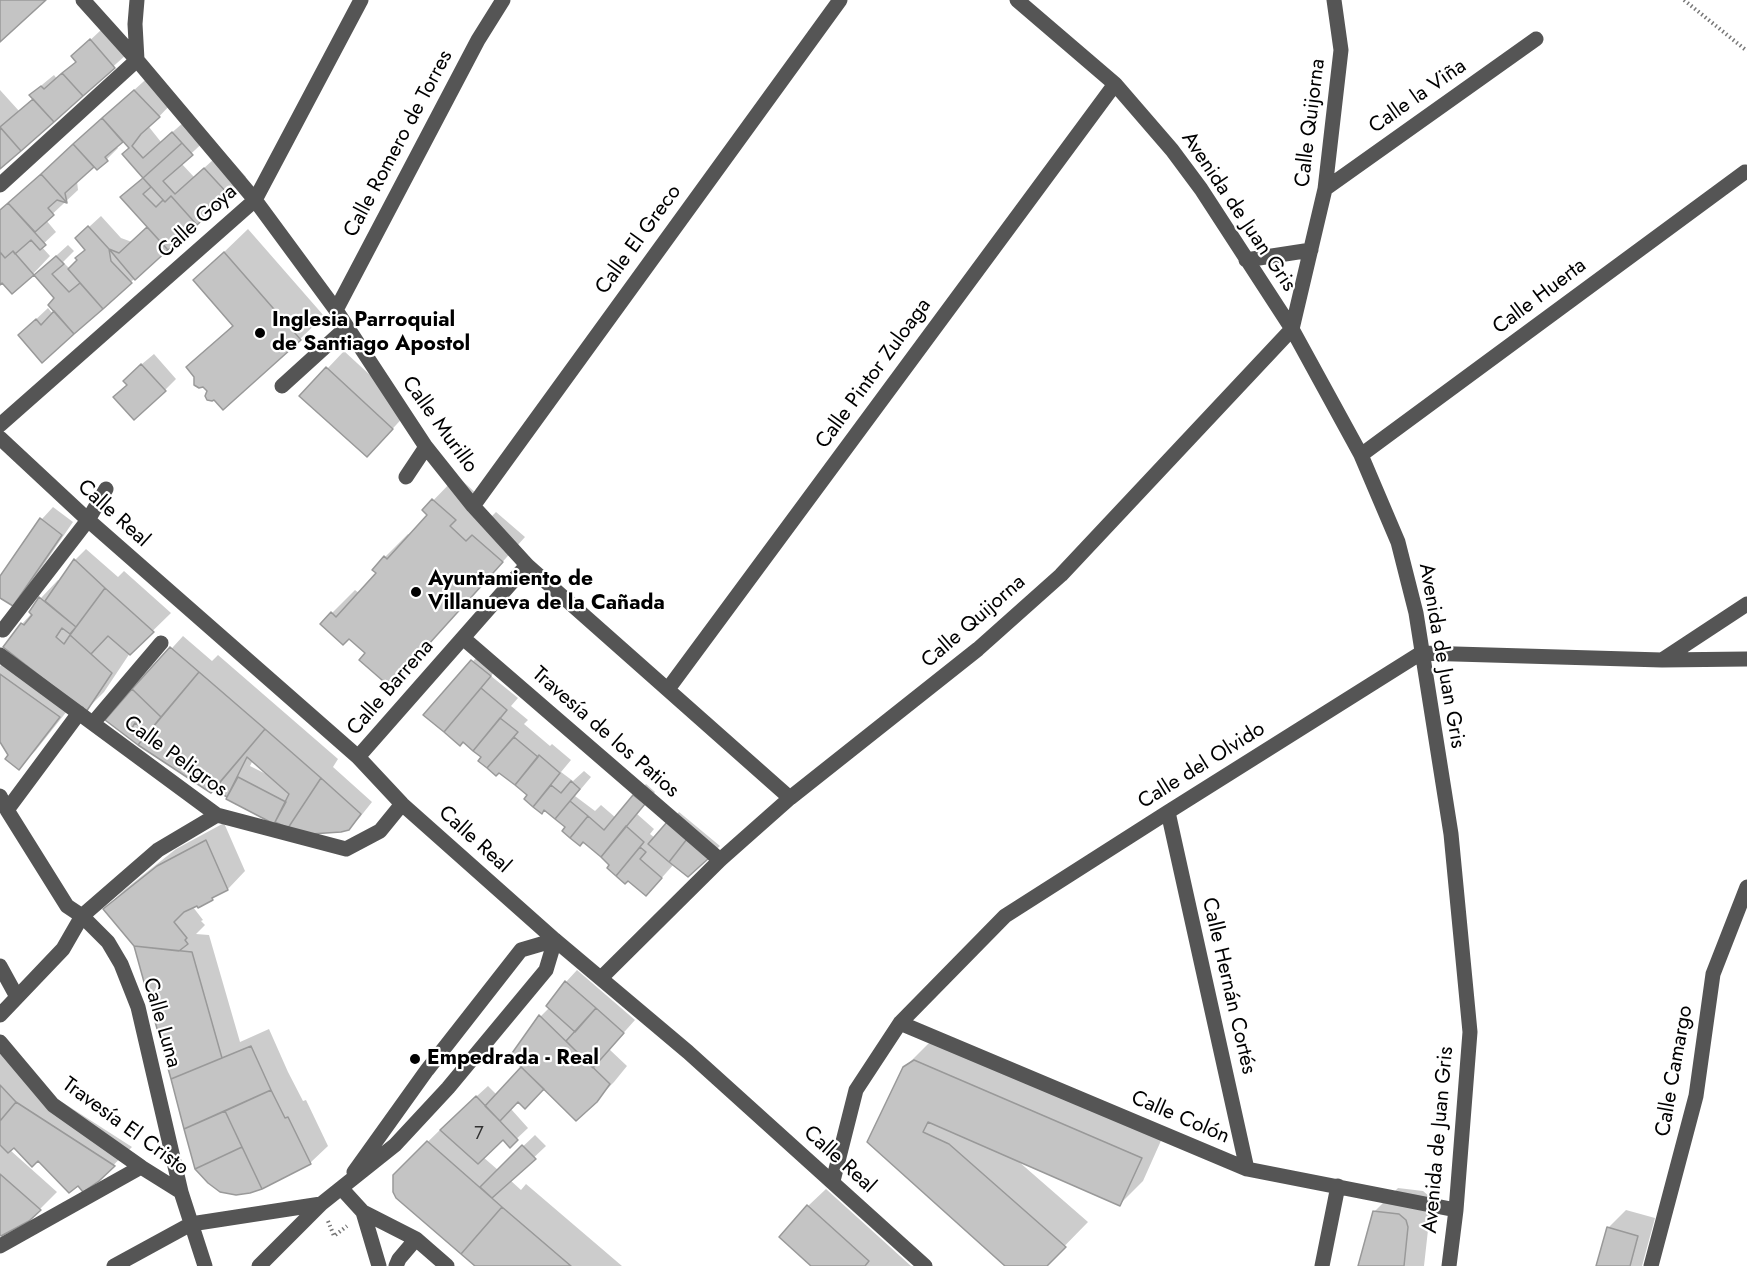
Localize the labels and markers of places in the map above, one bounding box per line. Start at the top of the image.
place label: Inglesia Parroquial de Santiago Apostol [272,308,470,358]
marker: Inglesia Parroquial de Santiago Apostol [253,326,267,340]
place label: Ayuntamiento de Villanueva de la Cañada [428,567,665,617]
marker: Ayuntamiento de Villanueva de la Cañada [409,585,423,599]
place label: Empedrada - Real [427,1046,599,1072]
marker: Empedrada - Real [408,1052,422,1066]

